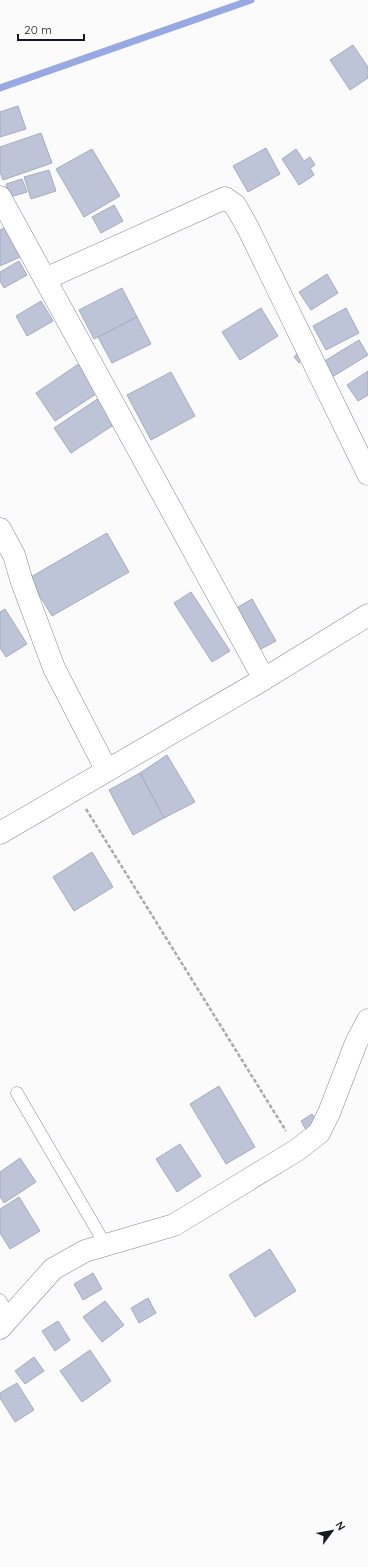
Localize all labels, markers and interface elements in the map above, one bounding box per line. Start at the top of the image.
scale bar [18,16,84,42]
text: 20 m [24,22,52,37]
north arrow [312,1511,352,1551]
text: N [332,1519,349,1533]

